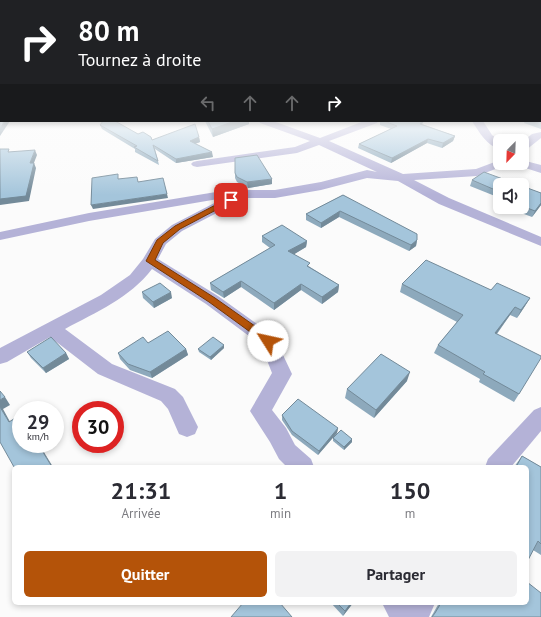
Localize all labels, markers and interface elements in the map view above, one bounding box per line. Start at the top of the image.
text: 80 m [78,12,139,49]
icon: right [12,16,64,68]
text: Tournez à droite [78,48,201,71]
icon: left [197,92,219,114]
icon: ahead [239,92,261,114]
icon: ahead [281,92,303,114]
icon: right [323,92,345,114]
north arrow [493,134,529,170]
map controls [493,134,529,214]
button: sound [493,178,529,214]
pin [214,183,248,217]
icon: arrive [220,189,242,211]
position arrow [247,320,289,362]
speed limit sign: 30 [72,401,124,453]
text: 29 [27,409,49,435]
text: km/h [27,430,49,443]
text: 21:31 [111,475,171,506]
text: 1 [274,475,287,506]
text: 150 [390,475,430,506]
text: Arrivée [121,505,161,522]
text: min [270,505,291,522]
text: m [405,505,415,522]
button: Quitter [24,551,267,597]
button: Partager [275,551,517,597]

